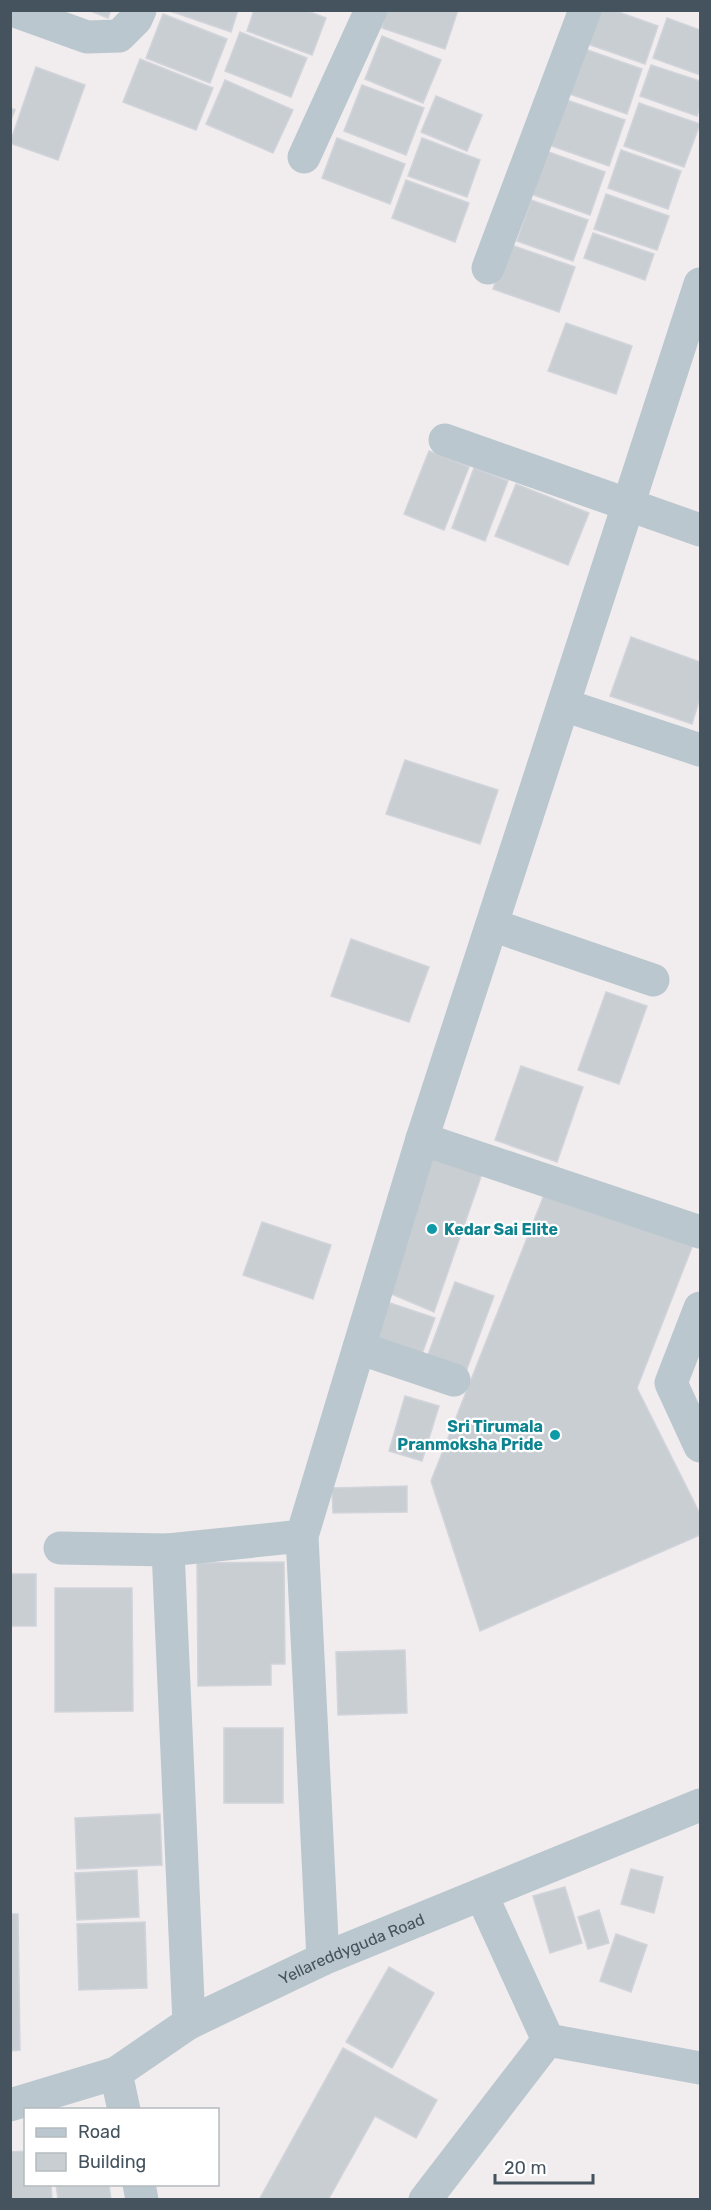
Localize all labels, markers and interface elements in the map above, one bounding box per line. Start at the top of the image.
place label: Kedar Sai Elite [444,1220,558,1239]
marker: Kedar Sai Elite [425,1222,439,1236]
place label: Sri Tirumala Pranmoksha Pride [397,1417,543,1454]
marker: Sri Tirumala Pranmoksha Pride [548,1428,562,1442]
street label: Yellareddyguda Road [276,1910,427,1989]
legend [24,2108,219,2186]
text: Road [78,2121,121,2143]
scale bar [495,2147,592,2185]
text: Building [78,2151,146,2173]
text: 20 m [504,2157,546,2179]

